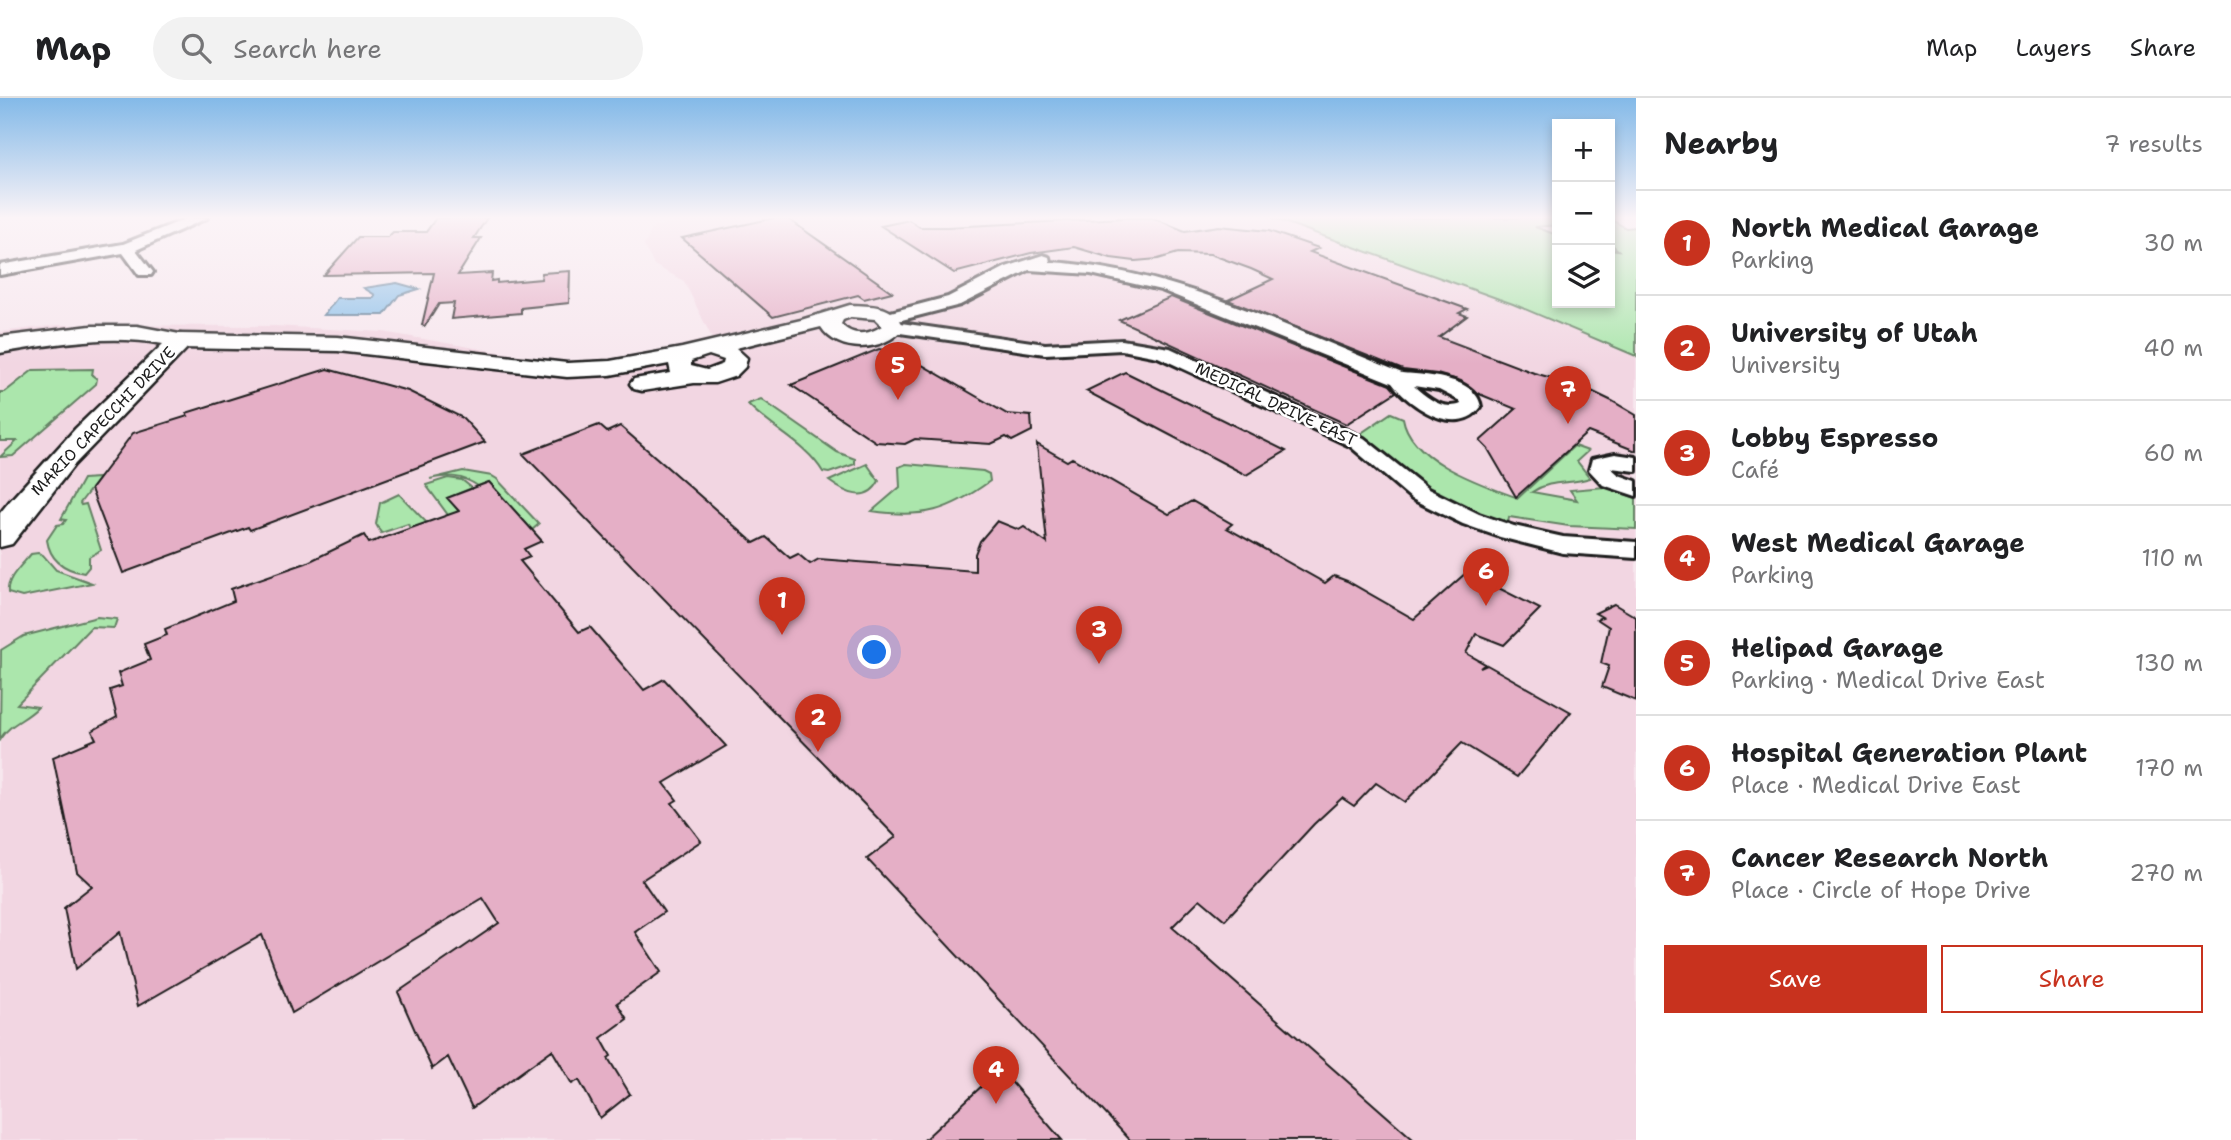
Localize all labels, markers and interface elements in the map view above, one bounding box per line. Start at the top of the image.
search box [153,17,643,80]
text: Map [35,26,111,71]
icon: search [177,29,215,67]
text: Search here [233,31,382,66]
text: Map [1926,32,1977,64]
text: Layers [2015,32,2092,64]
text: Share [2130,32,2196,64]
map controls [1552,119,1615,308]
button: + [1552,119,1615,182]
text: Nearby [1664,123,1779,164]
text: 7 results [2104,129,2203,159]
button: − [1552,182,1615,245]
text: North Medical Garage [1731,210,2039,245]
text: 1 [1682,228,1692,258]
text: 30 m [2144,228,2203,258]
button: layers [1552,245,1615,308]
text: Parking [1731,245,1814,275]
text: University of Utah [1731,315,1978,350]
text: 2 [1679,333,1695,363]
text: 40 m [2143,333,2203,363]
street label: MARIO CAPECCHI DRIVE [26,342,180,500]
pin: 5 [875,342,921,400]
text: University [1731,350,1841,380]
street label: MEDICAL DRIVE EAST [1192,357,1360,451]
pin: 7 [1545,366,1591,424]
text: Lobby Espresso [1731,420,1938,455]
text: 3 [1679,438,1695,468]
text: 60 m [2144,438,2203,468]
text: Café [1731,455,1779,485]
text: West Medical Garage [1731,525,2025,560]
text: 4 [1679,543,1695,573]
text: 110 m [2141,543,2203,573]
pin: 6 [1463,548,1509,606]
text: Parking [1731,560,1814,590]
pin: 1 [759,577,805,635]
pin: 3 [1076,606,1122,664]
text: Helipad Garage [1731,630,1944,665]
your location [857,635,891,669]
text: 5 [1680,648,1694,678]
text: 130 m [2135,648,2203,678]
text: Parking · Medical Drive East [1731,665,2045,695]
pin: 2 [795,694,841,752]
text: Hospital Generation Plant [1731,735,2087,770]
text: 6 [1679,753,1695,783]
text: 170 m [2135,753,2203,783]
text: Place · Medical Drive East [1731,770,2021,800]
text: Cancer Research North [1731,840,2048,875]
text: 7 [1679,858,1695,888]
text: 270 m [2129,858,2203,888]
text: Place · Circle of Hope Drive [1731,875,2031,905]
button: Save [1664,945,1927,1013]
button: Share [1941,945,2203,1013]
pin: 4 [973,1046,1019,1104]

